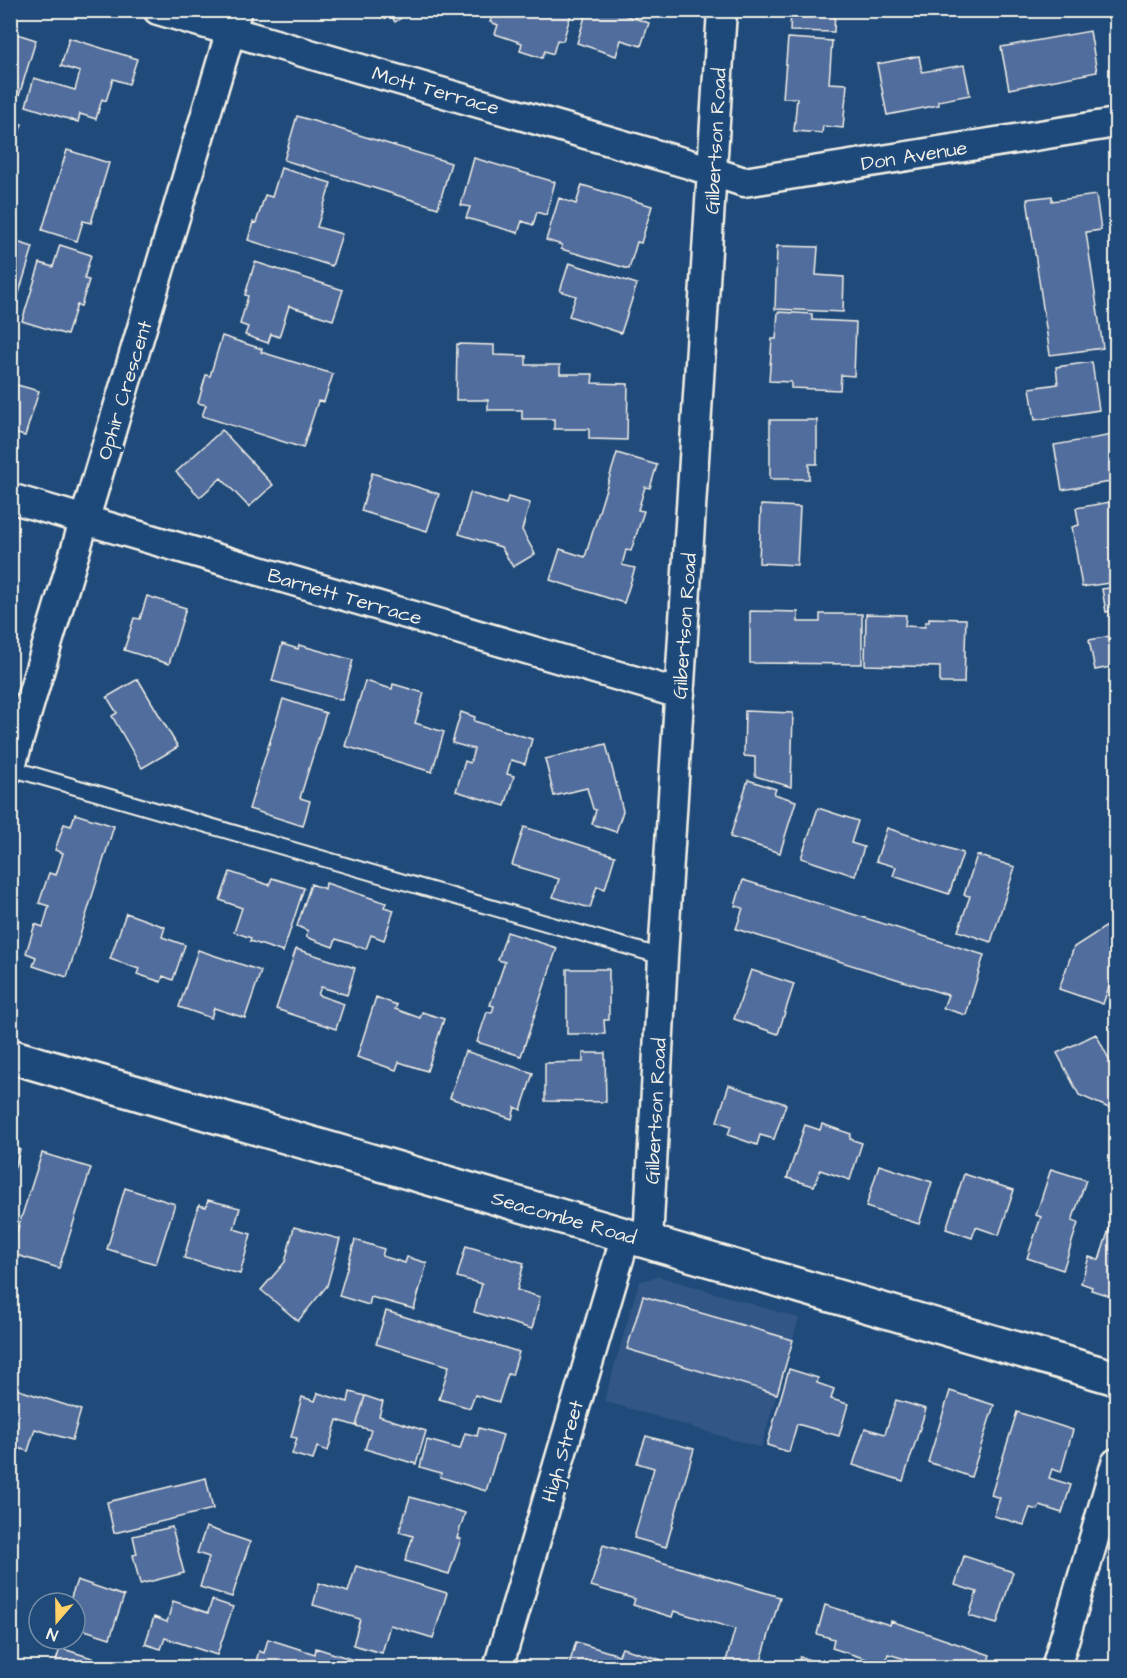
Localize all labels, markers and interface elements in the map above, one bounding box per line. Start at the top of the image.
street label: Mott Terrace [369,59,503,123]
street label: Gilbertson Road [698,67,734,215]
street label: Don Avenue [859,134,969,178]
street label: Ophir Crescent [90,317,159,463]
street label: Gilbertson Road [666,552,704,700]
street label: Barnett Terrace [264,562,425,632]
street label: Gilbertson Road [638,1037,674,1185]
street label: Seacombe Road [488,1184,639,1252]
street label: High Street [535,1397,592,1506]
north arrow [27,1591,87,1651]
text: N [44,1622,61,1646]

